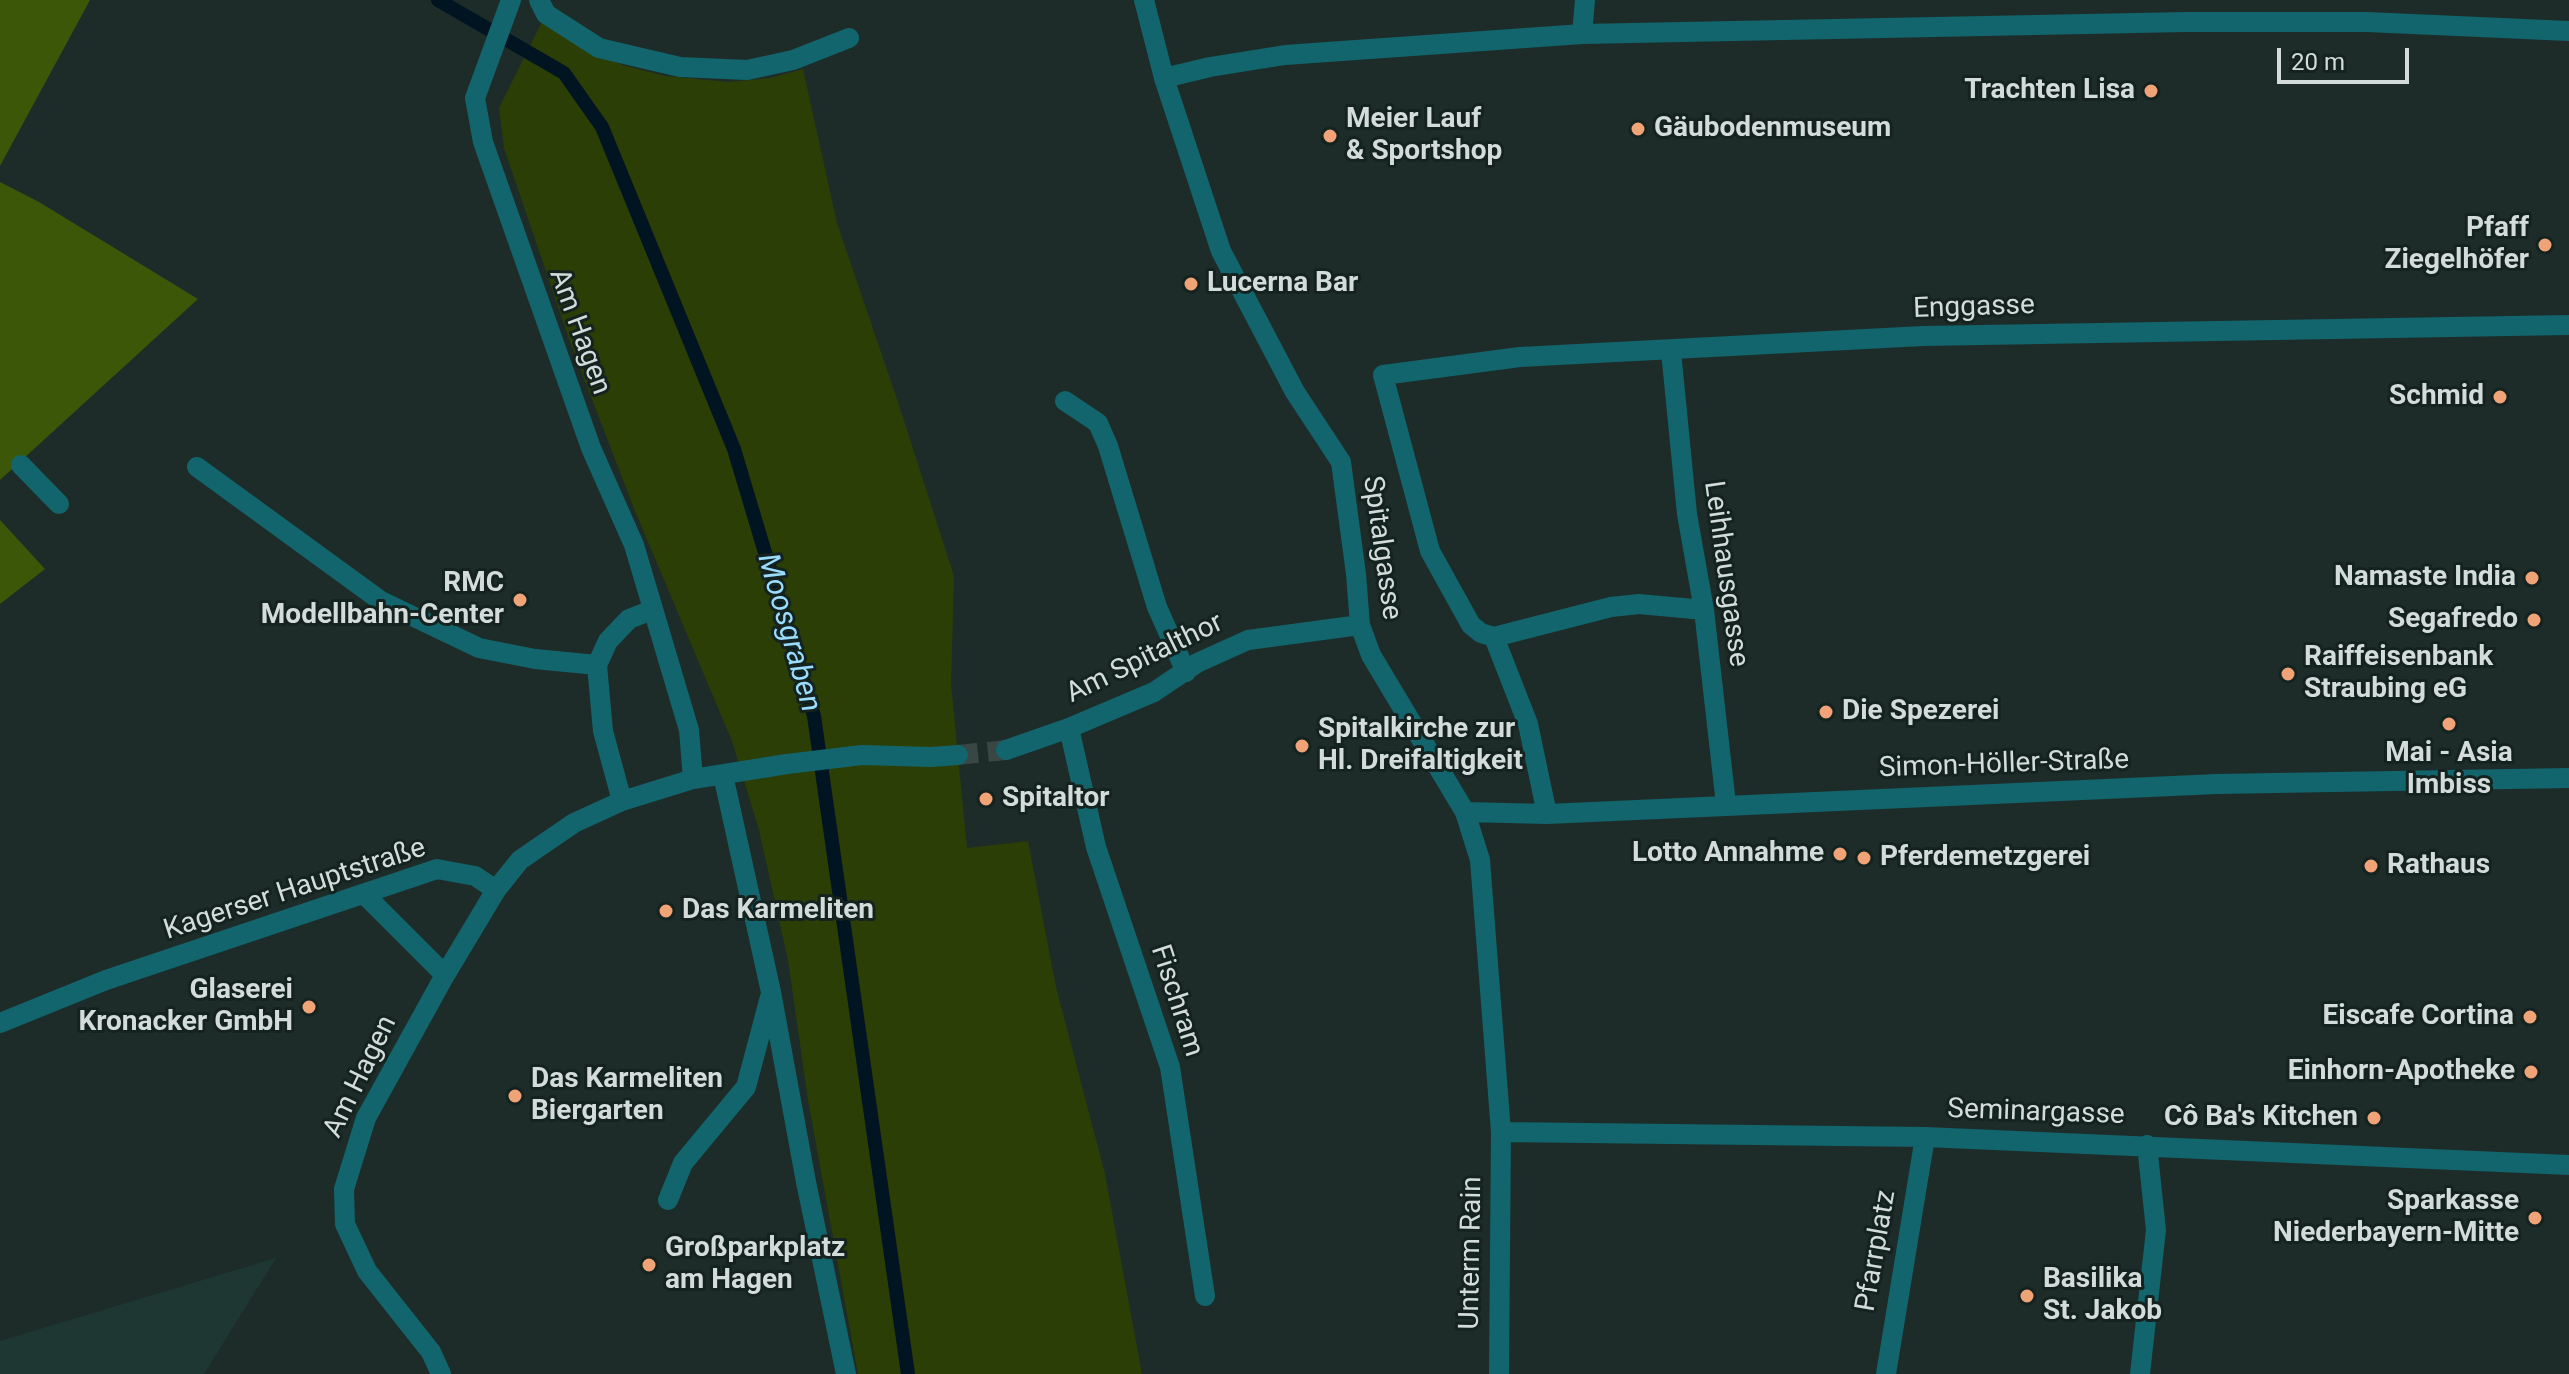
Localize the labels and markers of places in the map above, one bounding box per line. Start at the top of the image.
place label: Trachten Lisa [1964,74,2135,108]
marker: Trachten Lisa [2142,82,2160,100]
place label: Meier Lauf & Sportshop [1346,103,1502,169]
place label: Gäubodenmuseum [1654,112,1891,146]
marker: Gäubodenmuseum [1629,120,1647,138]
marker: Meier Lauf & Sportshop [1321,127,1339,145]
place label: Pfaff Ziegelhöfer [2384,212,2529,278]
marker: Pfaff Ziegelhöfer [2536,236,2554,254]
place label: Lucerna Bar [1207,267,1358,301]
marker: Lucerna Bar [1182,275,1200,293]
place label: Schmid [2389,380,2484,414]
marker: Schmid [2491,388,2509,406]
place label: Namaste India [2334,561,2516,595]
place label: RMC Modellbahn-Center [261,567,504,633]
marker: Namaste India [2523,569,2541,587]
marker: RMC Modellbahn-Center [511,591,529,609]
place label: Segafredo [2388,603,2518,637]
marker: Segafredo [2525,611,2543,629]
place label: Raiffeisenbank Straubing eG [2304,641,2493,707]
marker: Raiffeisenbank Straubing eG [2279,665,2297,683]
place label: Die Spezerei [1842,695,1999,729]
marker: Die Spezerei [1817,703,1835,721]
place label: Spitalkirche zur Hl. Dreifaltigkeit [1318,713,1523,779]
marker: Mai - Asia Imbiss [2440,715,2458,733]
marker: Spitalkirche zur Hl. Dreifaltigkeit [1293,737,1311,755]
place label: Mai - Asia Imbiss [2385,737,2513,803]
place label: Spitaltor [1002,782,1109,816]
marker: Spitaltor [977,790,995,808]
place label: Lotto Annahme [1632,837,1824,871]
place label: Pferdemetzgerei [1880,841,2090,875]
marker: Lotto Annahme [1831,845,1849,863]
marker: Pferdemetzgerei [1855,849,1873,867]
place label: Rathaus [2387,849,2490,883]
marker: Rathaus [2362,857,2380,875]
place label: Das Karmeliten [682,894,874,928]
marker: Das Karmeliten [657,902,675,920]
place label: Glaserei Kronacker GmbH [78,974,293,1040]
marker: Glaserei Kronacker GmbH [300,998,318,1016]
place label: Eiscafe Cortina [2322,1000,2514,1034]
marker: Eiscafe Cortina [2521,1008,2539,1026]
place label: Einhorn-Apotheke [2288,1055,2515,1089]
place label: Das Karmeliten Biergarten [531,1063,723,1129]
marker: Einhorn-Apotheke [2522,1063,2540,1081]
marker: Das Karmeliten Biergarten [506,1087,524,1105]
place label: Cô Ba's Kitchen [2164,1101,2358,1135]
marker: Cô Ba's Kitchen [2365,1109,2383,1127]
place label: Sparkasse Niederbayern-Mitte [2273,1185,2519,1251]
marker: Sparkasse Niederbayern-Mitte [2526,1209,2544,1227]
place label: Großparkplatz am Hagen [665,1232,845,1298]
marker: Großparkplatz am Hagen [640,1256,658,1274]
place label: Basilika St. Jakob [2043,1263,2162,1329]
marker: Basilika St. Jakob [2018,1287,2036,1305]

